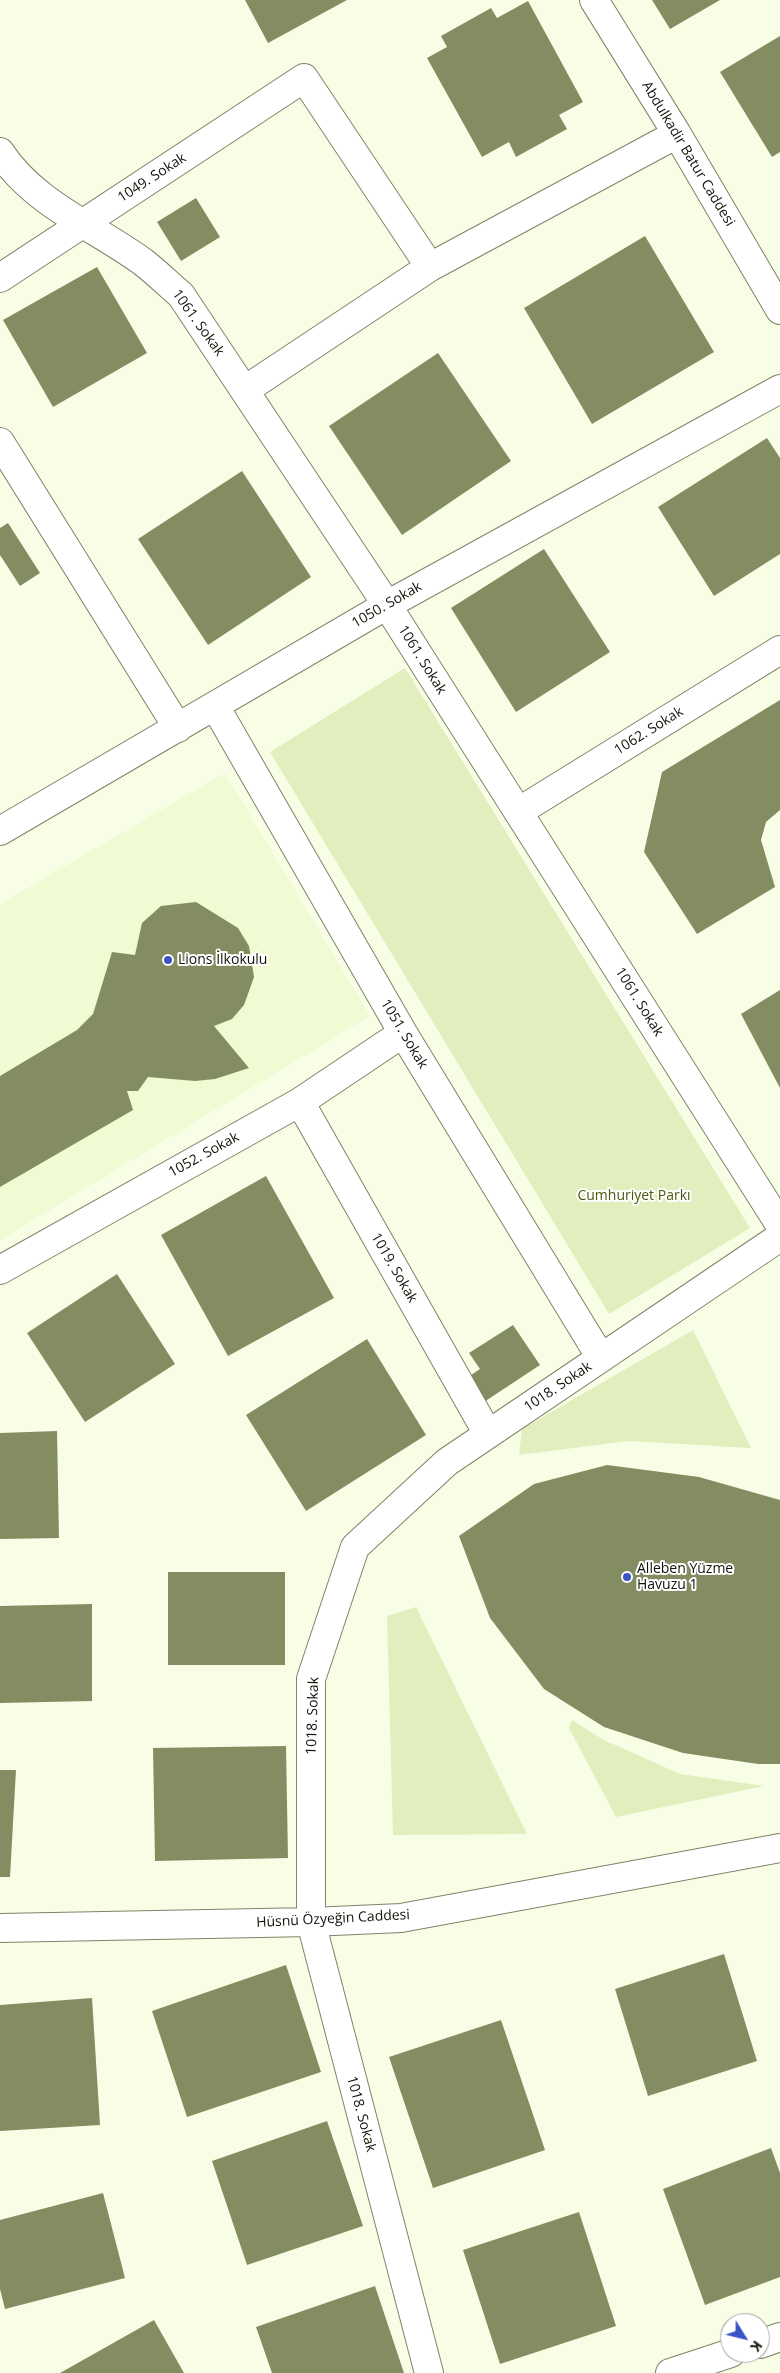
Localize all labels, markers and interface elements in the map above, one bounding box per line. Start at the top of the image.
street label: Abdulkadir Batur Caddesi [638,78,738,230]
street label: 1049. Sokak [115,150,189,206]
street label: 1061. Sokak [168,287,228,359]
street label: 1050. Sokak [349,578,425,632]
street label: 1061. Sokak [394,623,450,697]
street label: 1062. Sokak [612,703,686,759]
place label: Lions İlkokulu [178,952,267,968]
marker: Lions İlkokulu [162,954,174,966]
street label: 1061. Sokak [611,965,667,1039]
street label: 1051. Sokak [377,996,431,1072]
street label: 1052. Sokak [166,1129,242,1181]
park label: Cumhuriyet Parkı [577,1188,691,1204]
street label: 1019. Sokak [367,1230,421,1306]
street label: 1018. Sokak [521,1358,595,1416]
place label: Alleben Yüzme Havuzu 1 [637,1561,733,1594]
marker: Alleben Yüzme Havuzu 1 [621,1571,633,1583]
street label: 1018. Sokak [303,1677,323,1755]
street label: Hüsnü Özyeğin Caddesi [256,1907,410,1931]
street label: 1018. Sokak [343,2074,379,2154]
north arrow [720,2313,770,2363]
text: K [746,2337,767,2356]

